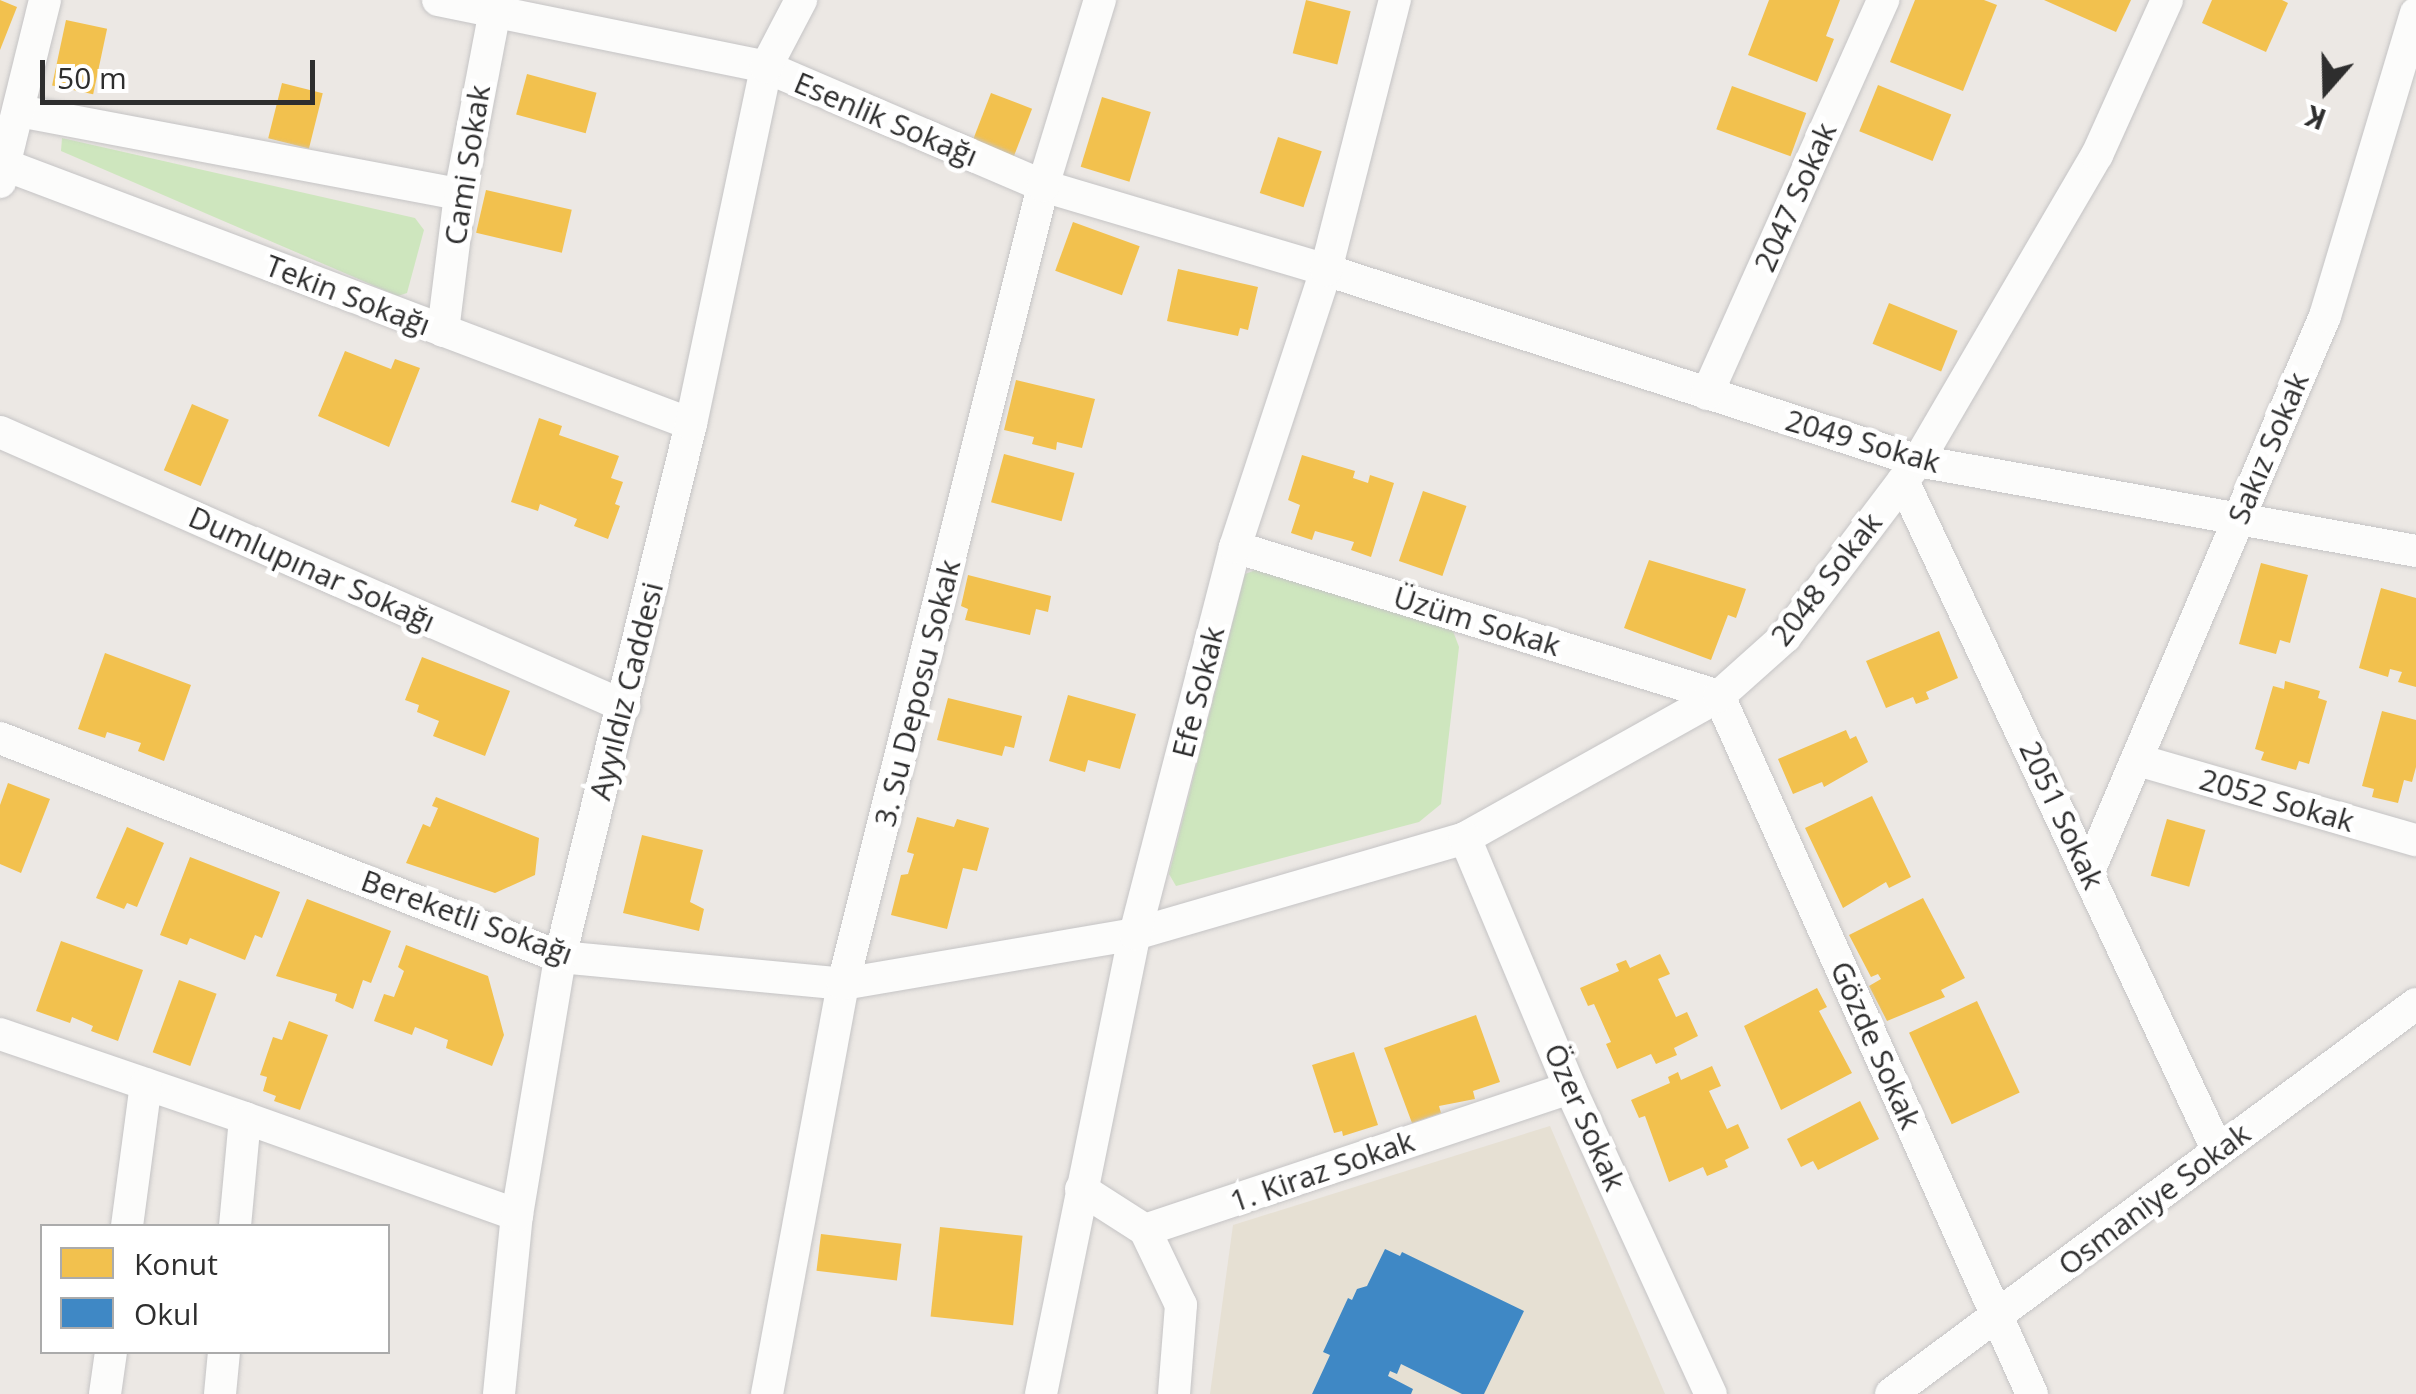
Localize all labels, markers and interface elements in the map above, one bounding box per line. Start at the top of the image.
scale bar [45,40,320,102]
north arrow [2276,40,2376,140]
text: 50 m [57,57,127,98]
street label: Esenlik Sokağı [789,64,983,174]
street label: Cami Sokak [437,82,497,248]
text: K [2301,97,2331,139]
street label: 2047 Sokak [1746,117,1844,277]
street label: Tekin Sokağı [260,247,436,343]
street label: Sakız Sokak [2220,367,2316,529]
street label: 2049 Sokak [1782,402,1944,480]
street label: Dumlupınar Sokağı [183,499,441,639]
street label: 2048 Sokak [1763,505,1889,653]
street label: 3. Su Deposu Sokak [866,556,968,830]
street label: Ayyıldız Caddesi [582,578,670,804]
street label: Üzüm Sokak [1389,579,1565,663]
street label: Efe Sokak [1164,623,1232,761]
street label: 2051 Sokak [2012,735,2112,895]
street label: 2052 Sokak [2196,761,2358,839]
street label: Bereketli Sokağı [356,862,578,972]
street label: Gözde Sokak [1823,956,1929,1134]
street label: Özer Sokak [1537,1038,1633,1196]
street label: Osmaniye Sokak [2051,1115,2257,1283]
street label: 1. Kiraz Sokak [1225,1123,1419,1219]
legend [40,1224,390,1354]
text: Konut [134,1243,218,1284]
text: Okul [134,1293,199,1334]

